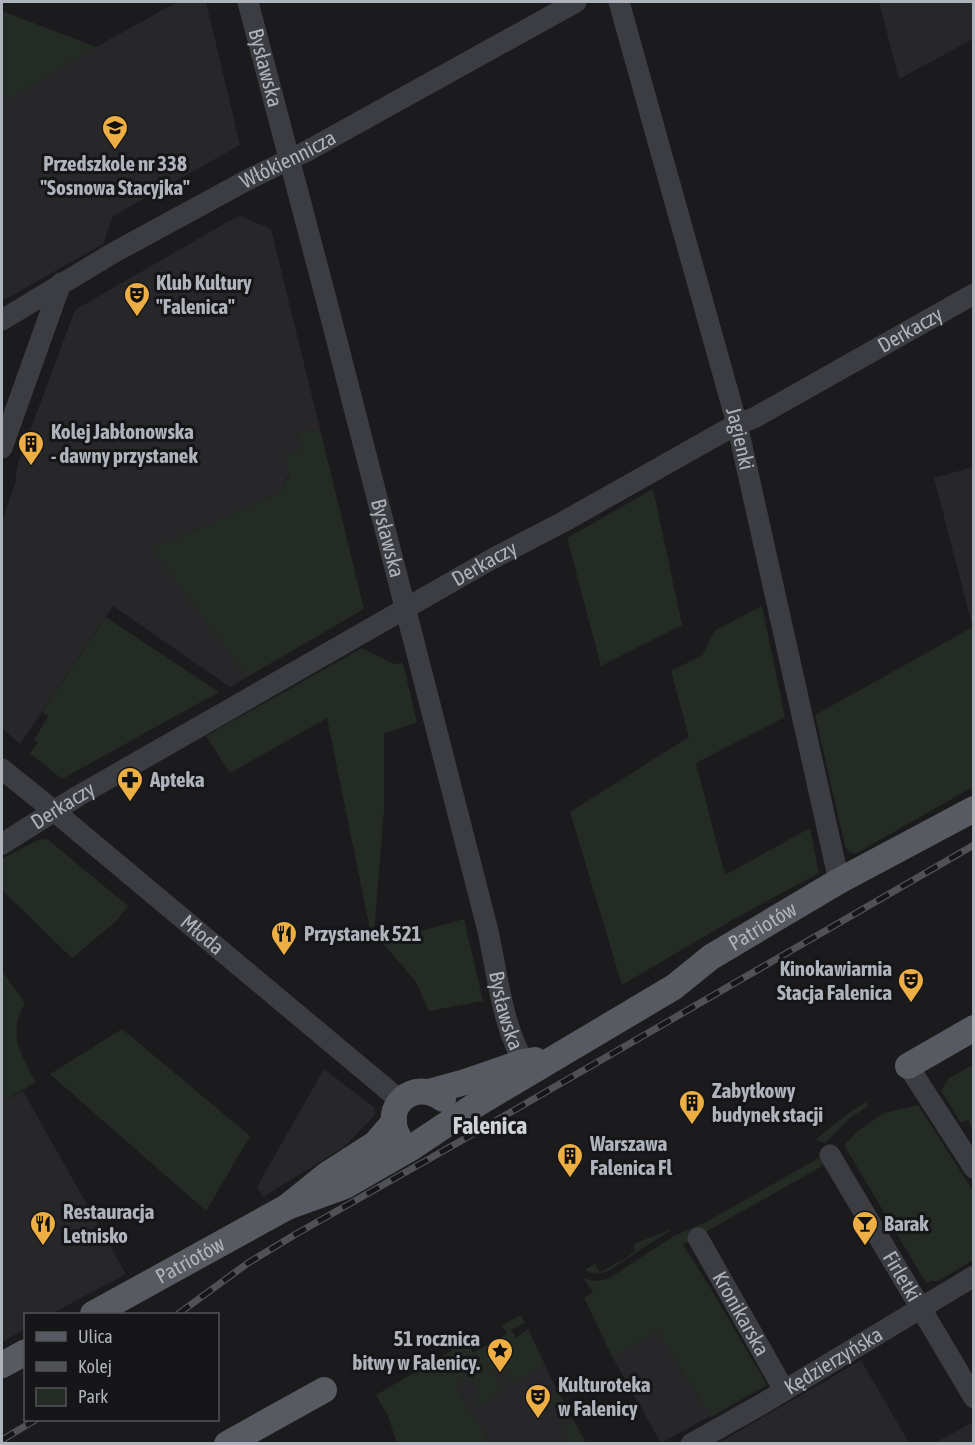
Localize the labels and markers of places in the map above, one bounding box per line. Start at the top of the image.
school or university icon: Przedszkole nr 338 "Sosnowa Stacyjka" [100,113,130,151]
place label: Przedszkole nr 338 "Sosnowa Stacyjka" [40,151,190,199]
place label: Klub Kultury "Falenica" [156,270,252,318]
theatre icon: Klub Kultury "Falenica" [122,280,152,318]
place label: Kolej Jabłonowska - dawny przystanek [51,419,198,467]
building icon: Kolej Jabłonowska - dawny przystanek [16,429,46,467]
pharmacy icon: Apteka [115,765,145,803]
place label: Apteka [149,767,205,791]
restaurant icon: Przystanek 521 [269,919,299,957]
place label: Przystanek 521 [304,921,421,945]
place label: Kinokawiarnia Stacja Falenica [777,956,892,1004]
theatre icon: Kinokawiarnia Stacja Falenica [896,966,926,1004]
place label: Zabytkowy budynek stacji [712,1078,823,1126]
building icon: Zabytkowy budynek stacji [677,1088,707,1126]
place label: Warszawa Falenica Fl [589,1131,673,1179]
building icon: Warszawa Falenica Fl [555,1141,585,1179]
place label: Restauracja Letnisko [63,1199,155,1247]
restaurant icon: Restauracja Letnisko [28,1209,58,1247]
bar icon: Barak [850,1209,880,1247]
place label: Barak [884,1211,929,1235]
place label: 51 rocznica bitwy w Falenicy. [352,1326,480,1374]
place icon: 51 rocznica bitwy w Falenicy. [485,1336,515,1374]
place label: Kulturoteka w Falenicy [558,1372,651,1420]
theatre icon: Kulturoteka w Falenicy [523,1382,553,1420]

